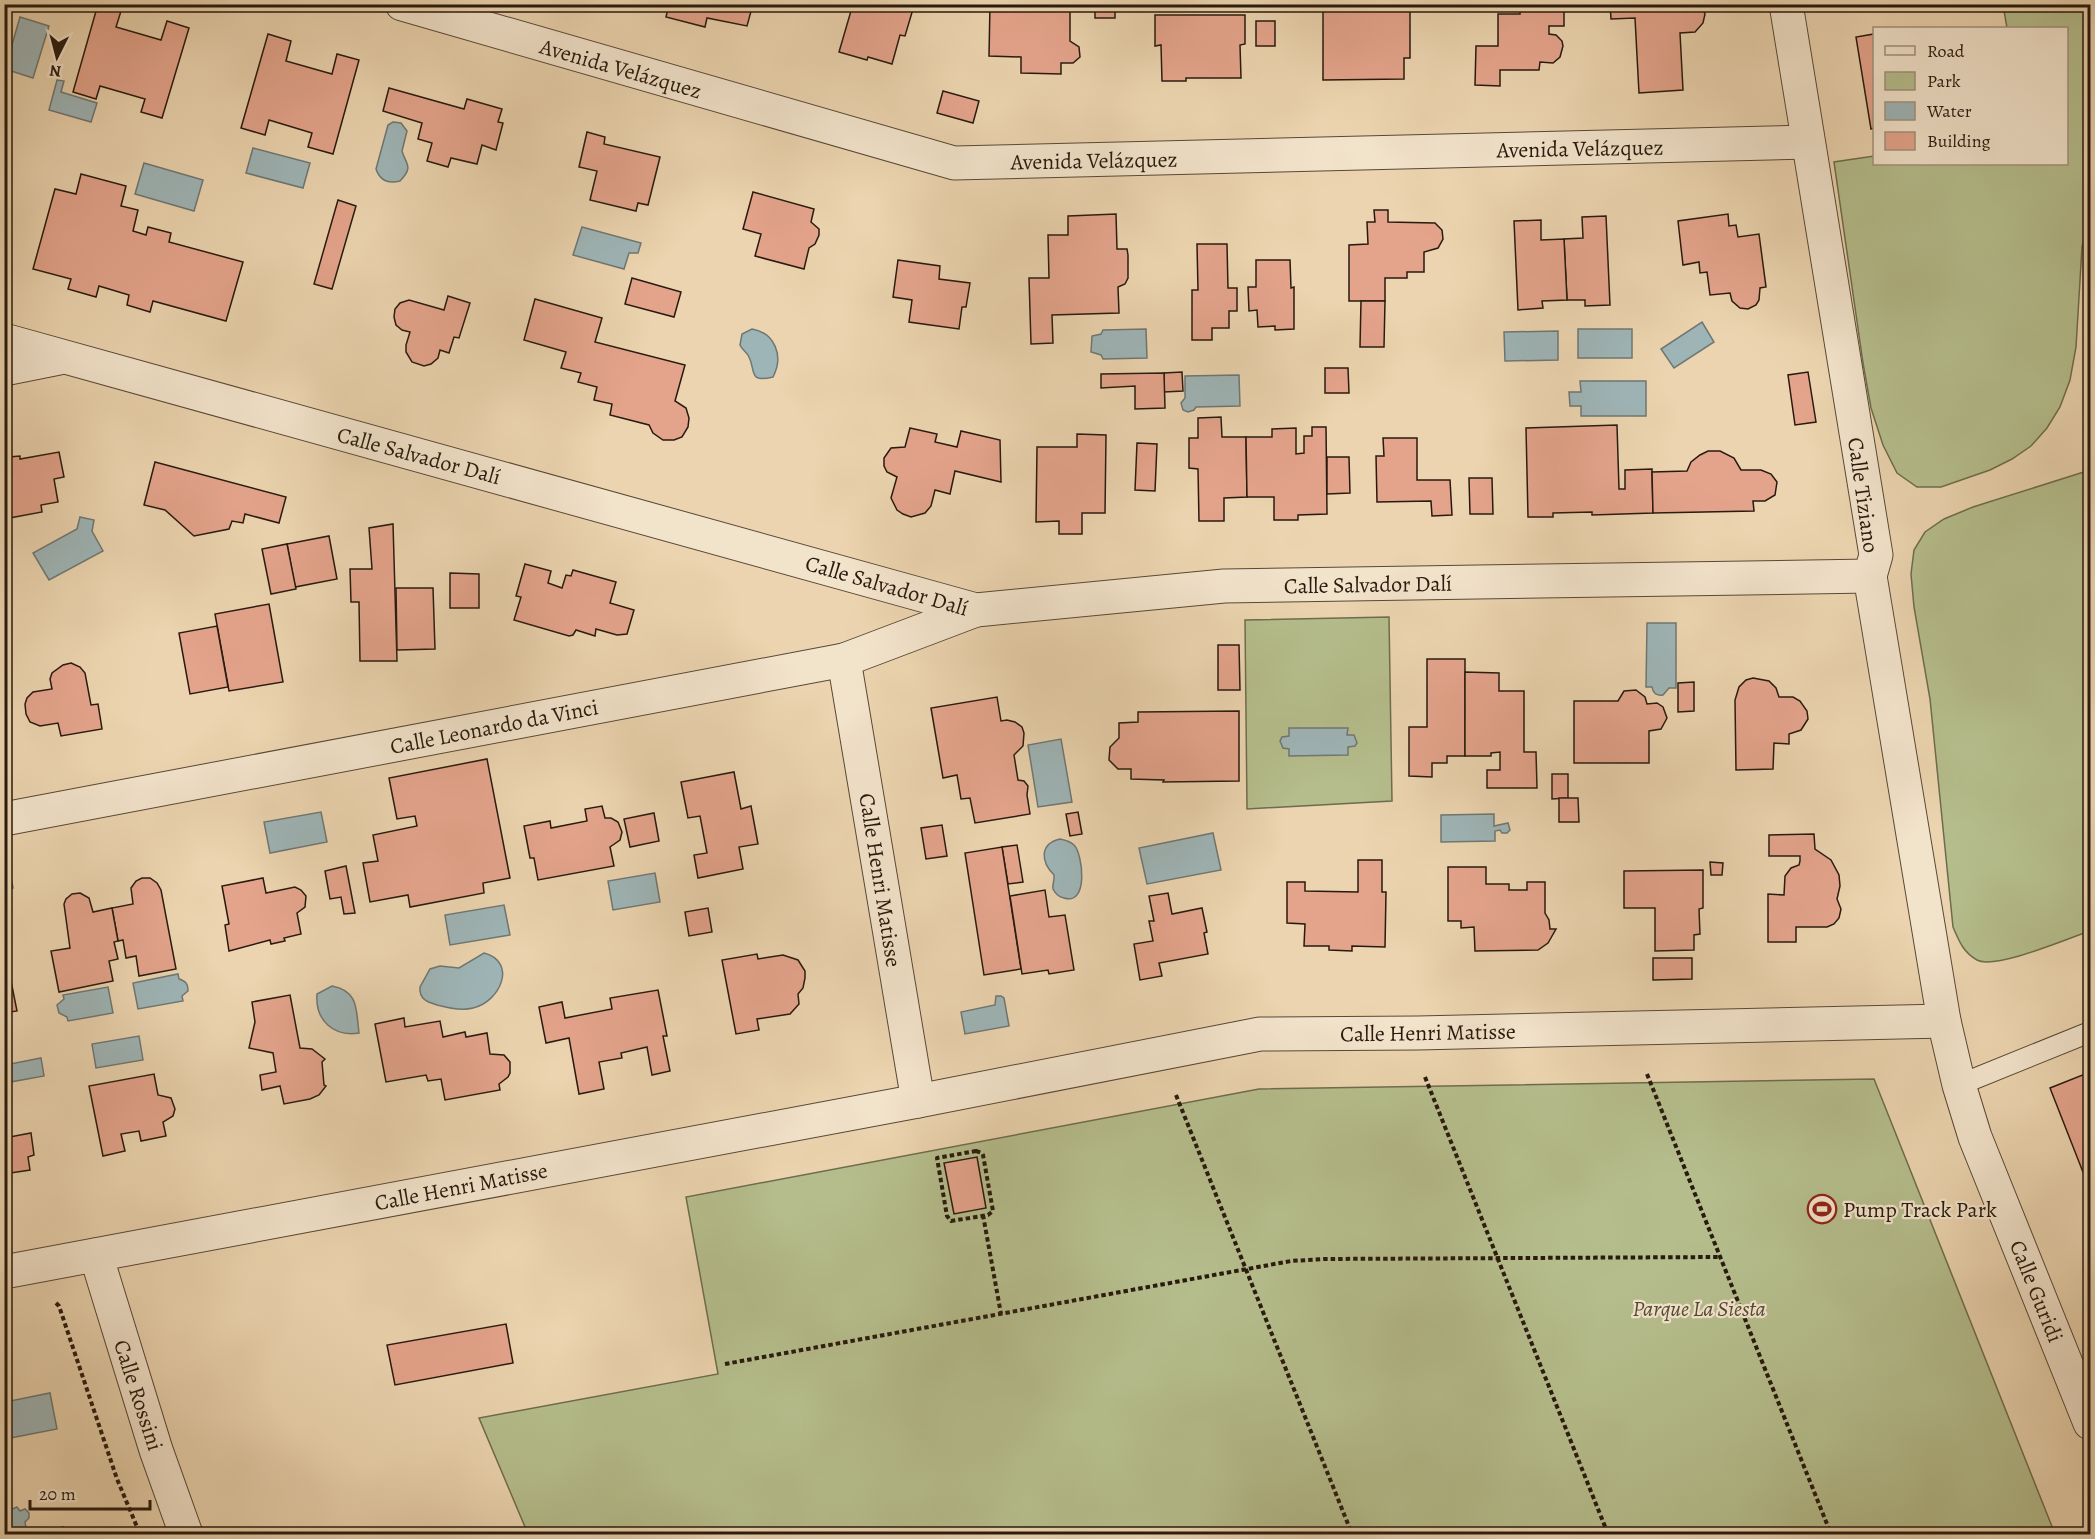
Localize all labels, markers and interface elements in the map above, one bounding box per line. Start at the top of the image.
north arrow [27,27,87,87]
legend [1873,27,2068,165]
street label: Avenida Velázquez [535,31,705,106]
text: Road [1927,39,1965,63]
text: N [48,59,62,82]
text: Park [1927,69,1961,93]
text: Water [1926,99,1972,123]
text: Building [1927,129,1991,153]
street label: Avenida Velázquez [1495,133,1664,165]
street label: Avenida Velázquez [1009,145,1178,177]
street label: Calle Salvador Dalí [334,420,504,492]
street label: Calle Tiziano [1840,436,1886,555]
street label: Calle Salvador Dalí [802,548,972,624]
street label: Calle Salvador Dalí [1284,569,1452,601]
street label: Calle Leonardo da Vinci [388,692,601,762]
street label: Calle Henri Matisse [851,791,909,969]
street label: Calle Henri Matisse [1340,1016,1516,1050]
street label: Calle Henri Matisse [372,1155,550,1218]
sports icon: Pump Track Park [1806,1193,1838,1225]
place label: Pump Track Park [1843,1195,1997,1225]
street label: Calle Guridi [2002,1236,2070,1347]
park label: Parque La Siesta [1632,1294,1766,1324]
street label: Calle Rossini [106,1336,170,1455]
scale bar [30,1473,150,1511]
text: 20 m [39,1482,76,1506]

